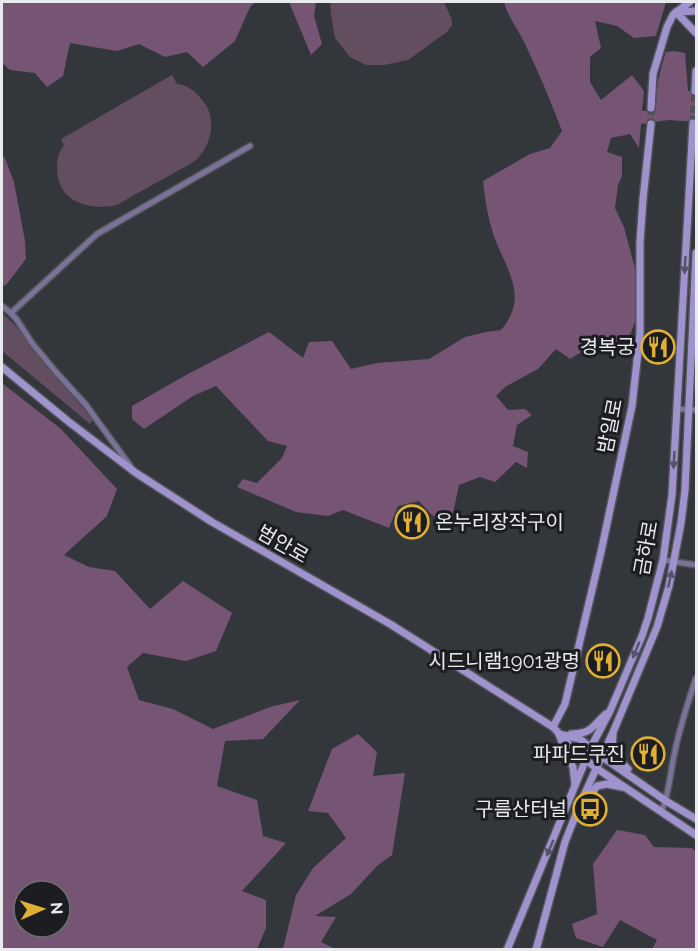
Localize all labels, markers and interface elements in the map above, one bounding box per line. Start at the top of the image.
one-way arrow [680,256,689,275]
restaurant icon: 경복궁 [640,329,676,365]
place label: 경복궁 [580,335,635,359]
street label: 밤일로 [593,397,627,455]
one-way arrow [669,450,679,469]
restaurant icon: 온누리장작구이 [394,504,430,540]
place label: 온누리장작구이 [435,510,564,534]
street label: 금하로 [629,519,663,577]
street label: 범안로 [253,520,313,568]
one-way arrow [666,570,675,589]
one-way arrow [631,641,640,659]
restaurant icon: 시드니램1901광명 [585,643,621,679]
place label: 시드니램1901광명 [429,649,580,673]
restaurant icon: 파파드쿠진 [630,736,666,772]
place label: 파파드쿠진 [533,742,625,766]
bus stop icon: 구름산터널 [572,791,608,827]
place label: 구름산터널 [475,797,567,821]
one-way arrow [545,839,554,857]
north arrow [12,879,72,939]
text: N [47,902,66,915]

